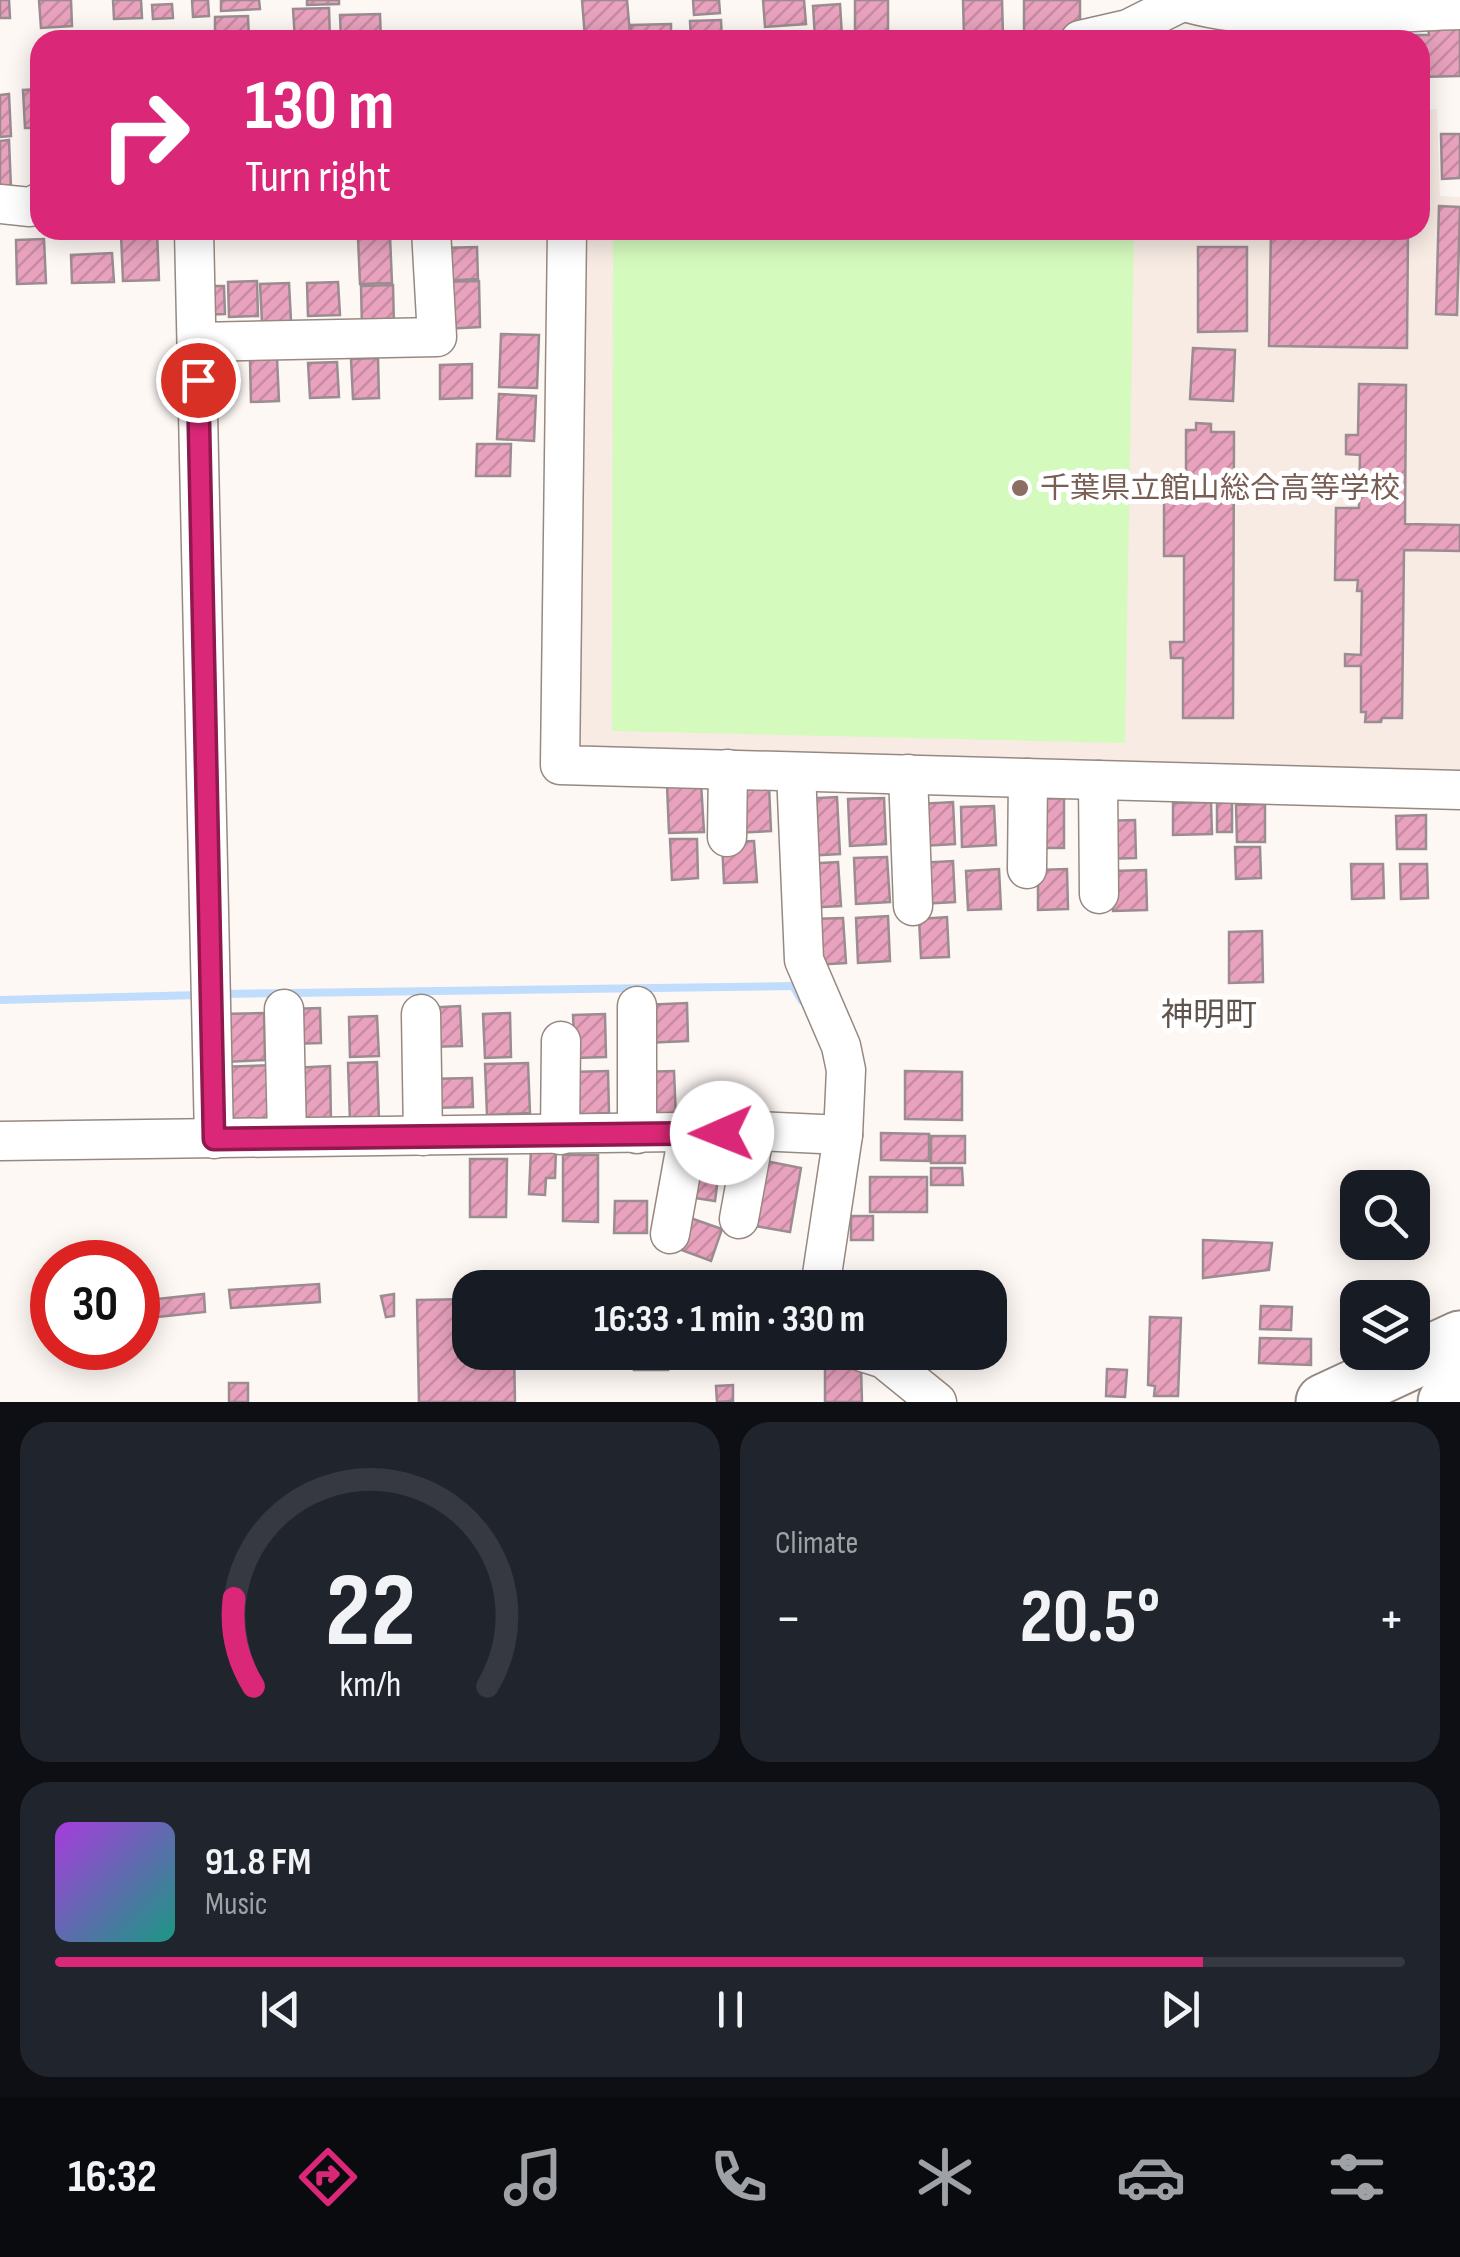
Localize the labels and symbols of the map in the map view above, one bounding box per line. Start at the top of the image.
pin [156,338,241,423]
place label: 千葉県立館山総合高等学校 [1040,471,1400,507]
marker: 千葉県立館山総合高等学校 [1009,477,1031,499]
district label: 神明町 [1161,996,1257,1035]
position arrow [670,1081,774,1185]
speed limit sign: 30 [30,1240,160,1370]

